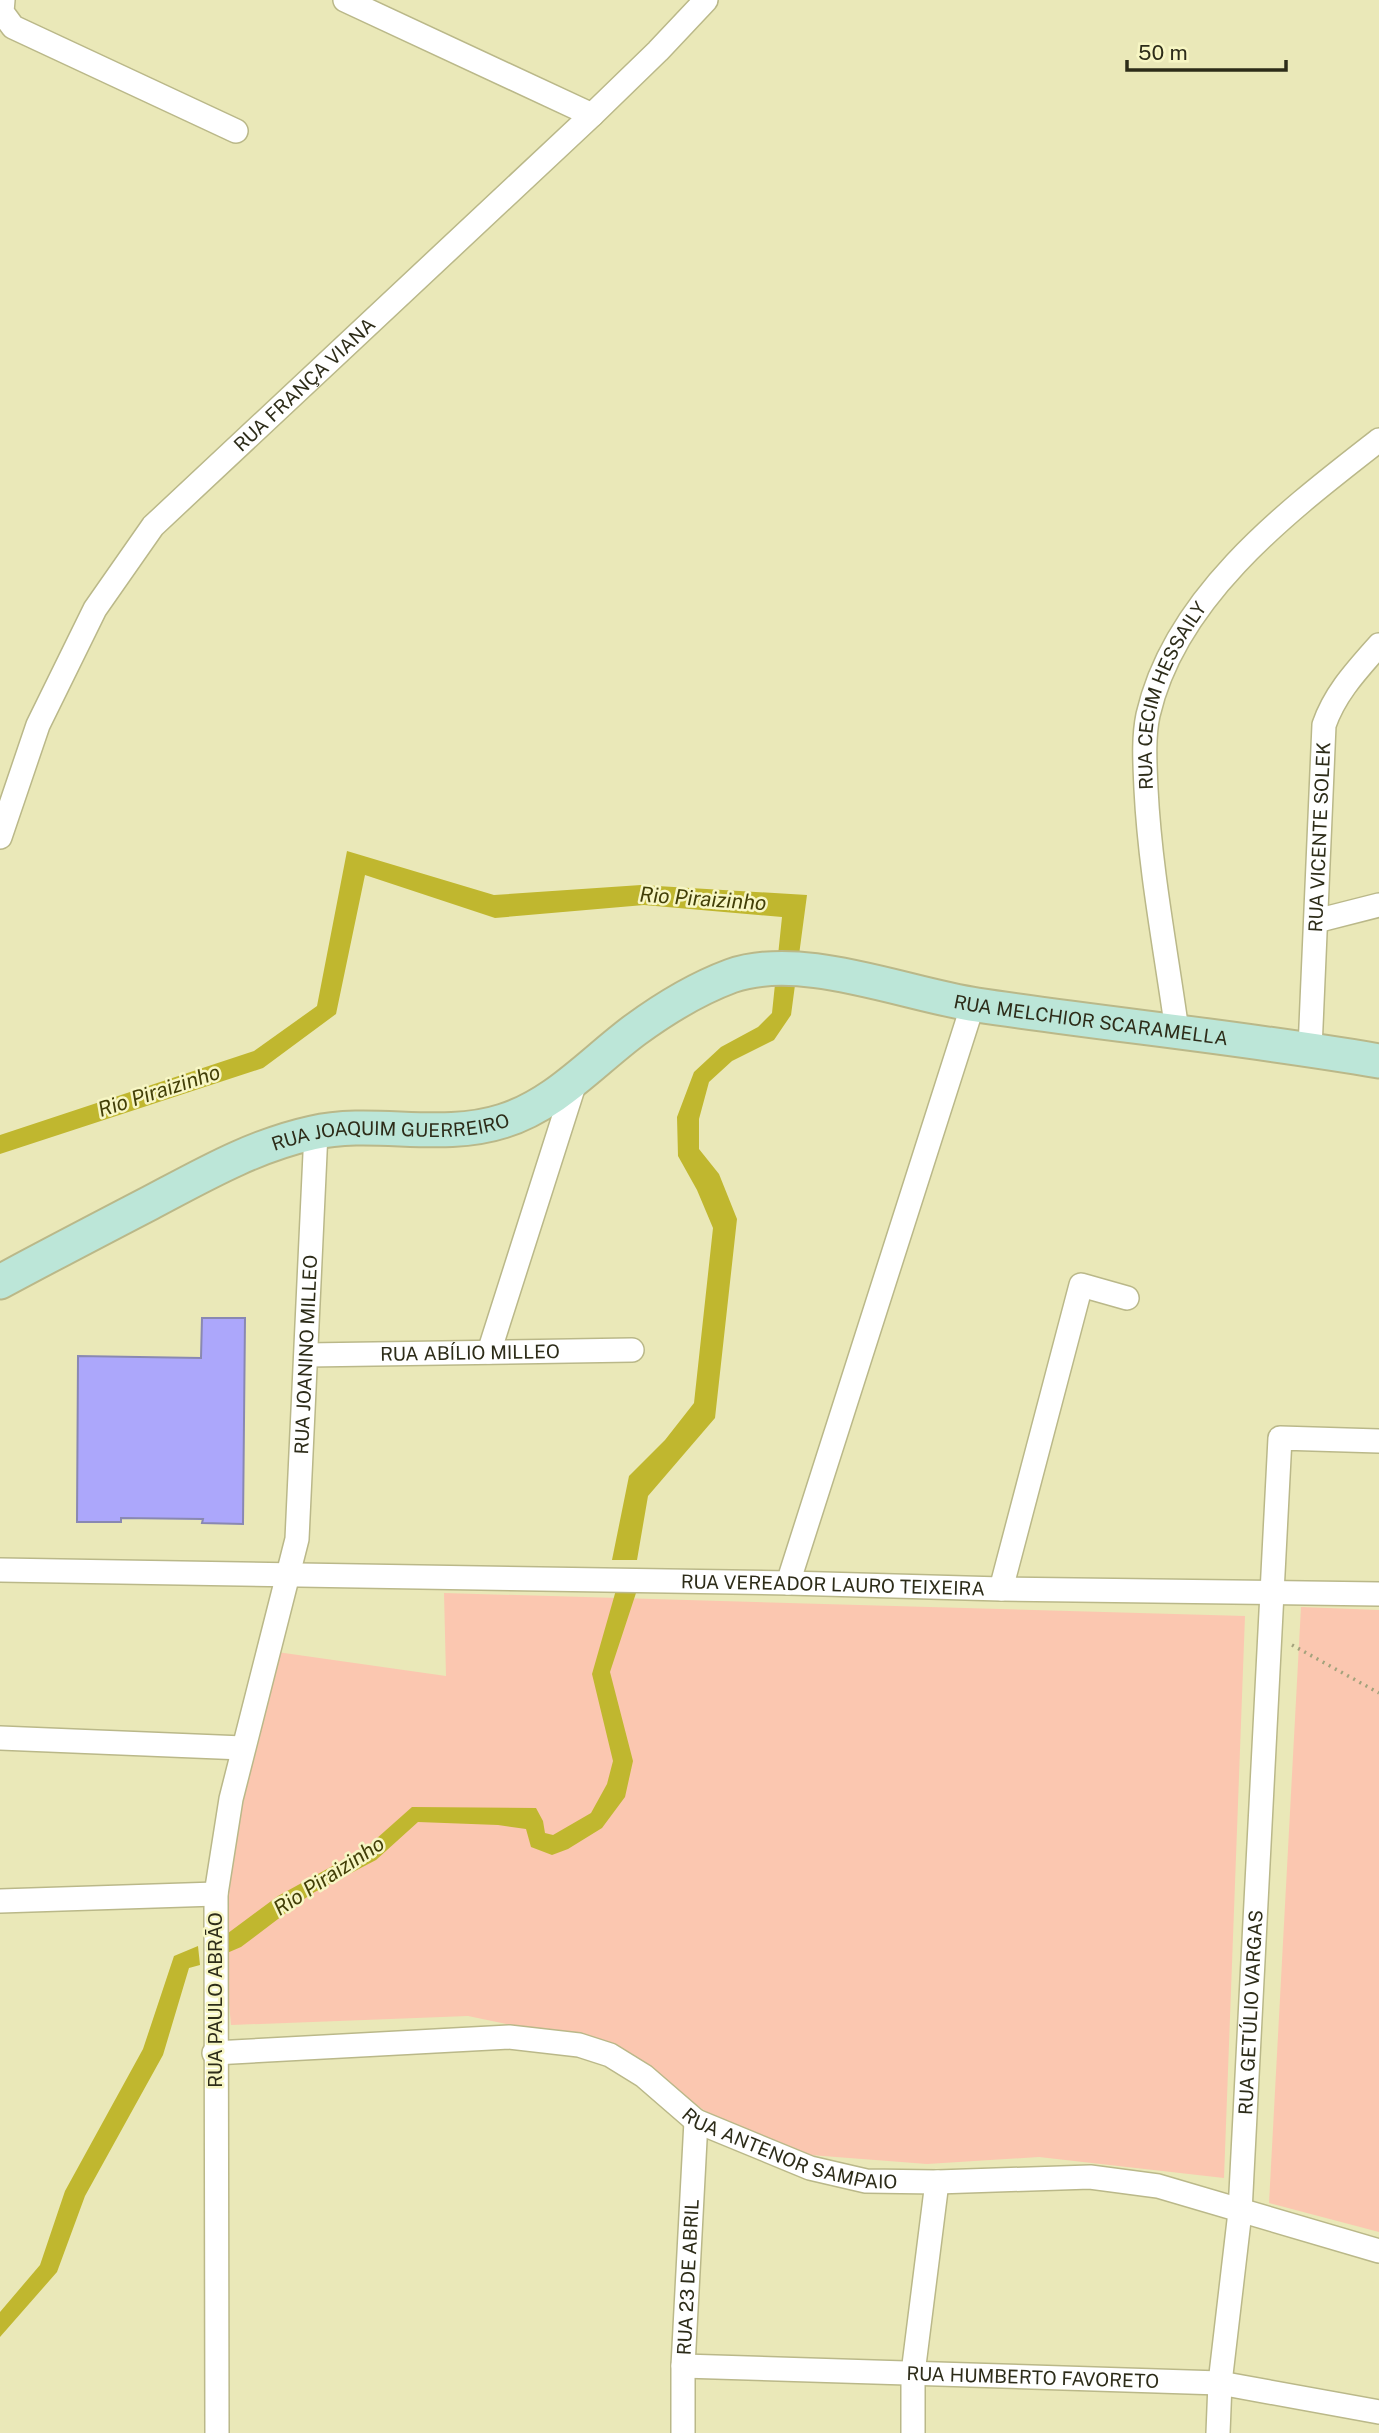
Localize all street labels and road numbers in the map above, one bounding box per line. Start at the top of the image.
street label: RUA FRANÇA VIANA [229,313,379,456]
street label: RUA CECIM HESSAILY [1134,597,1211,790]
street label: RUA VICENTE SOLEK [1304,742,1334,933]
street label: RUA MELCHIOR SCARAMELLA [952,990,1229,1049]
street label: RUA JOAQUIM GUERREIRO [269,1109,512,1155]
street label: RUA JOANINO MILLEO [290,1254,321,1455]
street label: RUA ABÍLIO MILLEO [380,1340,560,1365]
street label: RUA VEREADOR LAURO TEIXEIRA [681,1570,985,1600]
street label: RUA GETÚLIO VARGAS [1234,1909,1267,2116]
street label: RUA PAULO ABRÃO [204,1912,226,2088]
street label: RUA ANTENOR SAMPAIO [678,2103,897,2192]
street label: RUA 23 DE ABRIL [673,2198,703,2356]
street label: RUA HUMBERTO FAVORETO [906,2362,1160,2392]

